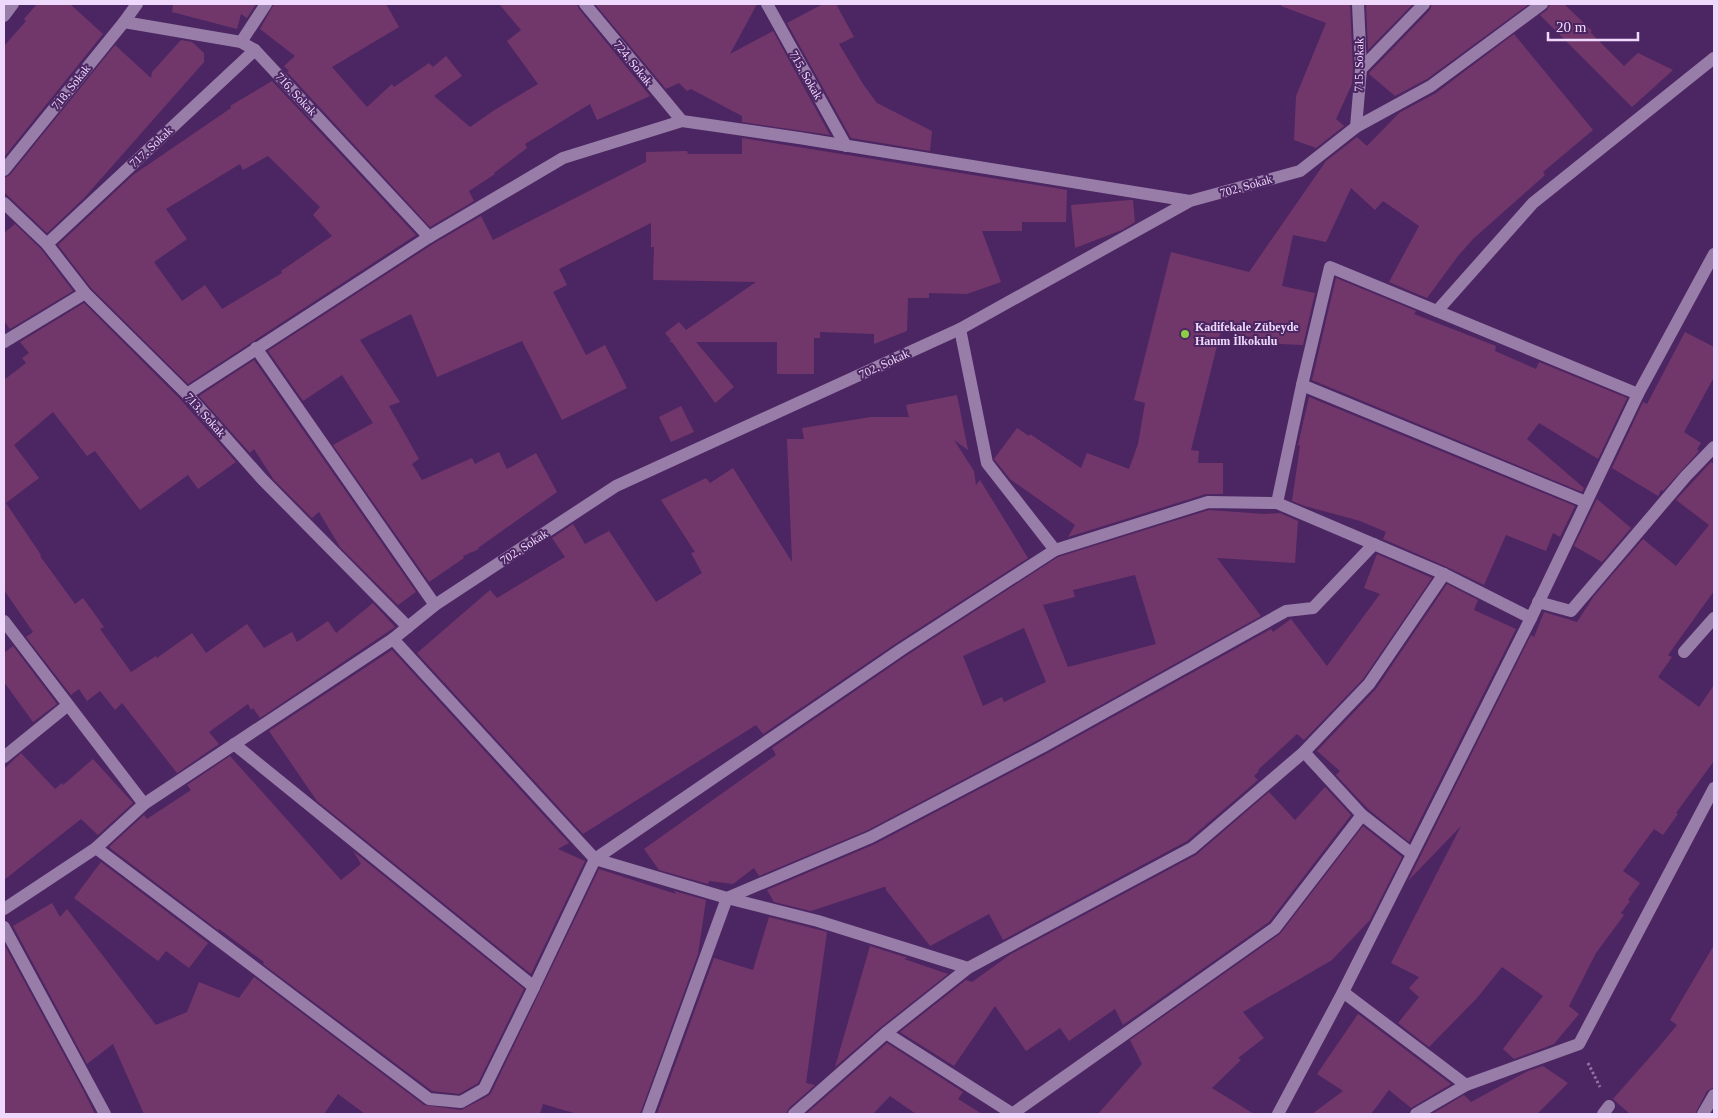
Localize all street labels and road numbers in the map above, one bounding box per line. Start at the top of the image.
street label: 724. Sokak [611,38,655,88]
street label: 715. Sokak [1352,38,1366,92]
street label: 715. Sokak [786,48,826,102]
street label: 718. Sokak [49,62,93,112]
street label: 716. Sokak [272,69,320,119]
street label: 717. Sokak [126,123,176,171]
street label: 702. Sokak [1218,172,1274,200]
street label: 702. Sokak [857,346,911,382]
street label: 713. Sokak [182,390,228,440]
street label: 702. Sokak [498,526,550,568]

